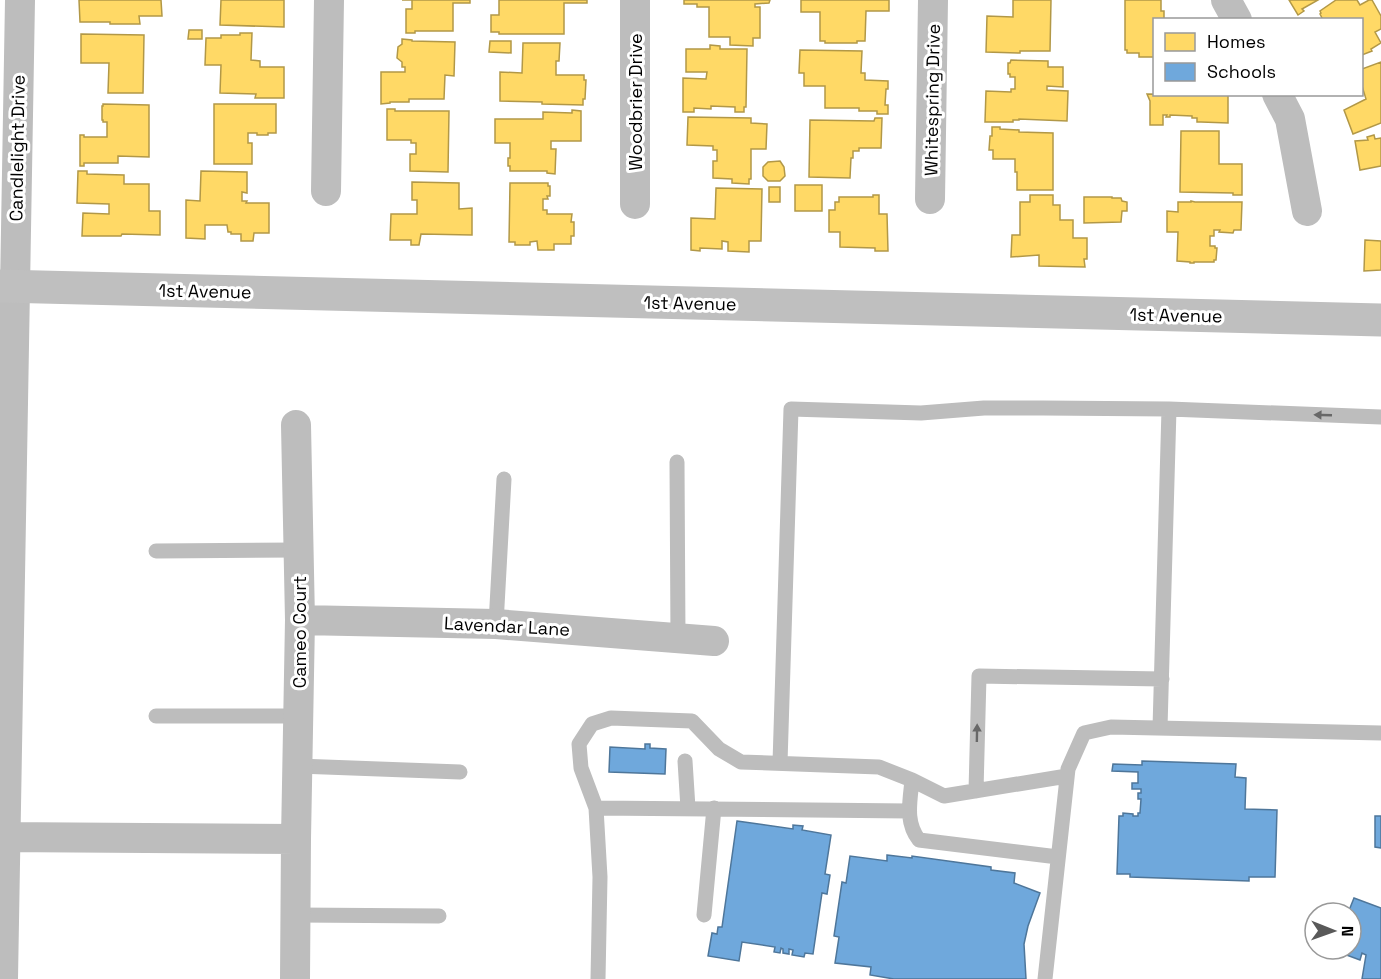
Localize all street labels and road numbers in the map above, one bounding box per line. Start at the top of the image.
street label: Whitespring Drive [919,24,945,176]
street label: Woodbrier Drive [624,33,647,171]
street label: Candlelight Drive [4,74,30,222]
street label: 1st Avenue [158,279,252,303]
street label: 1st Avenue [643,291,737,315]
street label: 1st Avenue [1129,303,1223,327]
street label: Cameo Court [288,576,311,688]
street label: Lavendar Lane [444,611,570,641]

